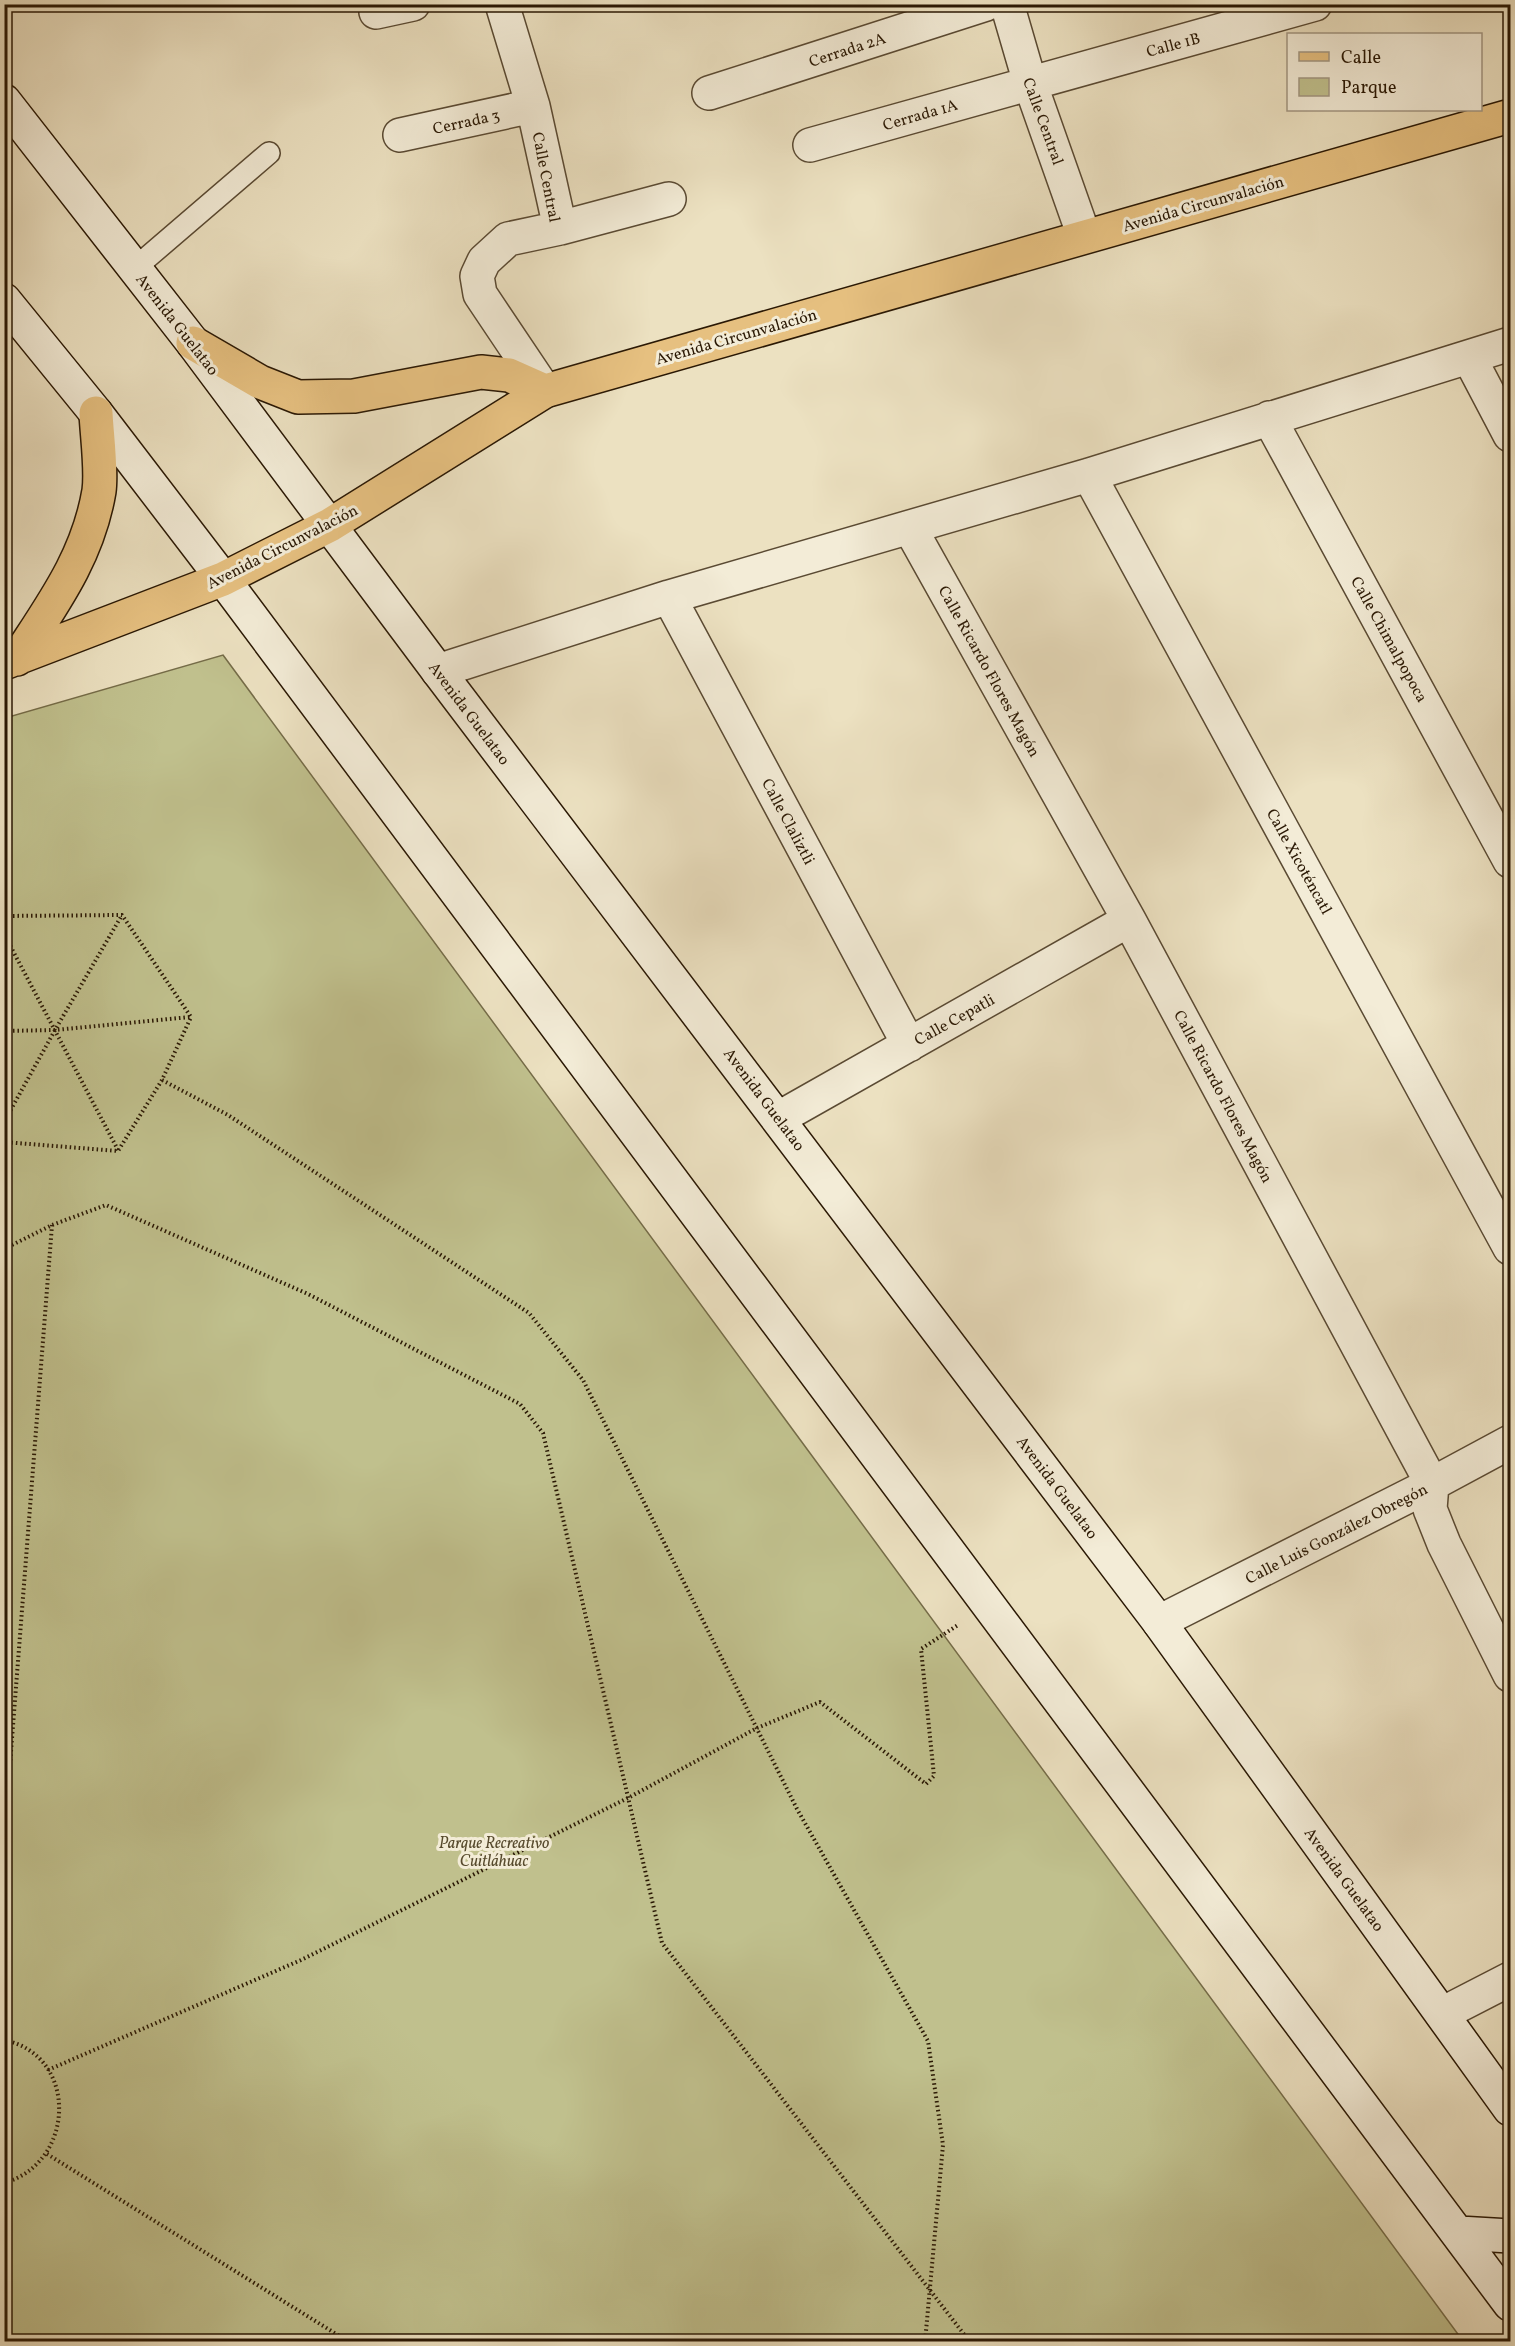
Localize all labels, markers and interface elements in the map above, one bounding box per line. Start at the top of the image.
street label: Cerrada 2A [806,28,889,74]
street label: Calle 1B [1144,28,1203,64]
legend [1287,33,1482,111]
text: Calle [1341,46,1381,71]
street label: Calle Central [1016,75,1068,169]
text: Parque [1341,76,1396,101]
street label: Cerrada 1A [880,95,961,137]
street label: Cerrada 3 [431,105,502,141]
street label: Calle Central [526,130,565,225]
street label: Avenida Circunvalación [1120,171,1287,239]
street label: Avenida Guelatao [130,270,223,381]
street label: Avenida Circunvalación [653,304,820,372]
street label: Avenida Circunvalación [204,500,362,595]
street label: Calle Chimalpopoca [1344,573,1432,707]
street label: Calle Ricardo Flores Magón [932,582,1045,762]
street label: Avenida Guelatao [422,658,514,770]
street label: Calle Claliztli [755,775,819,869]
street label: Calle Xicoténcatl [1260,805,1337,919]
street label: Calle Cepatli [911,989,999,1052]
street label: Calle Ricardo Flores Magón [1167,1007,1277,1187]
street label: Avenida Guelatao [717,1044,809,1156]
street label: Avenida Guelatao [1010,1432,1102,1544]
street label: Calle Luis González Obregón [1242,1479,1432,1590]
street label: Avenida Guelatao [1298,1824,1389,1937]
park label: Parque Recreativo Cuitláhuac [439,1833,550,1873]

